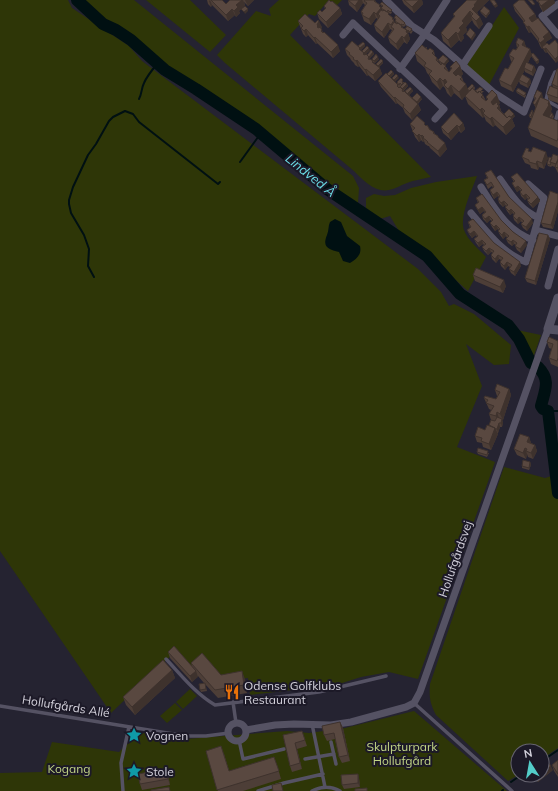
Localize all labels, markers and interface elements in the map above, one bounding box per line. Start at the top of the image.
water label: Lindved Å [283,149,340,200]
street label: Hollufgårdsvej [435,519,475,599]
place label: Odense Golfklubs Restaurant [244,678,341,707]
restaurant icon: Odense Golfklubs Restaurant [223,683,241,701]
street label: Hollufgårds Allé [21,692,111,720]
place icon: Vognen [125,726,143,744]
place label: Vognen [146,728,188,743]
park label: Skulpturpark Hollufgård [367,739,438,768]
north arrow [510,743,550,783]
text: N [523,746,534,761]
park label: Kogang [47,761,91,776]
place icon: Stole [125,762,143,780]
place label: Stole [146,764,174,779]

